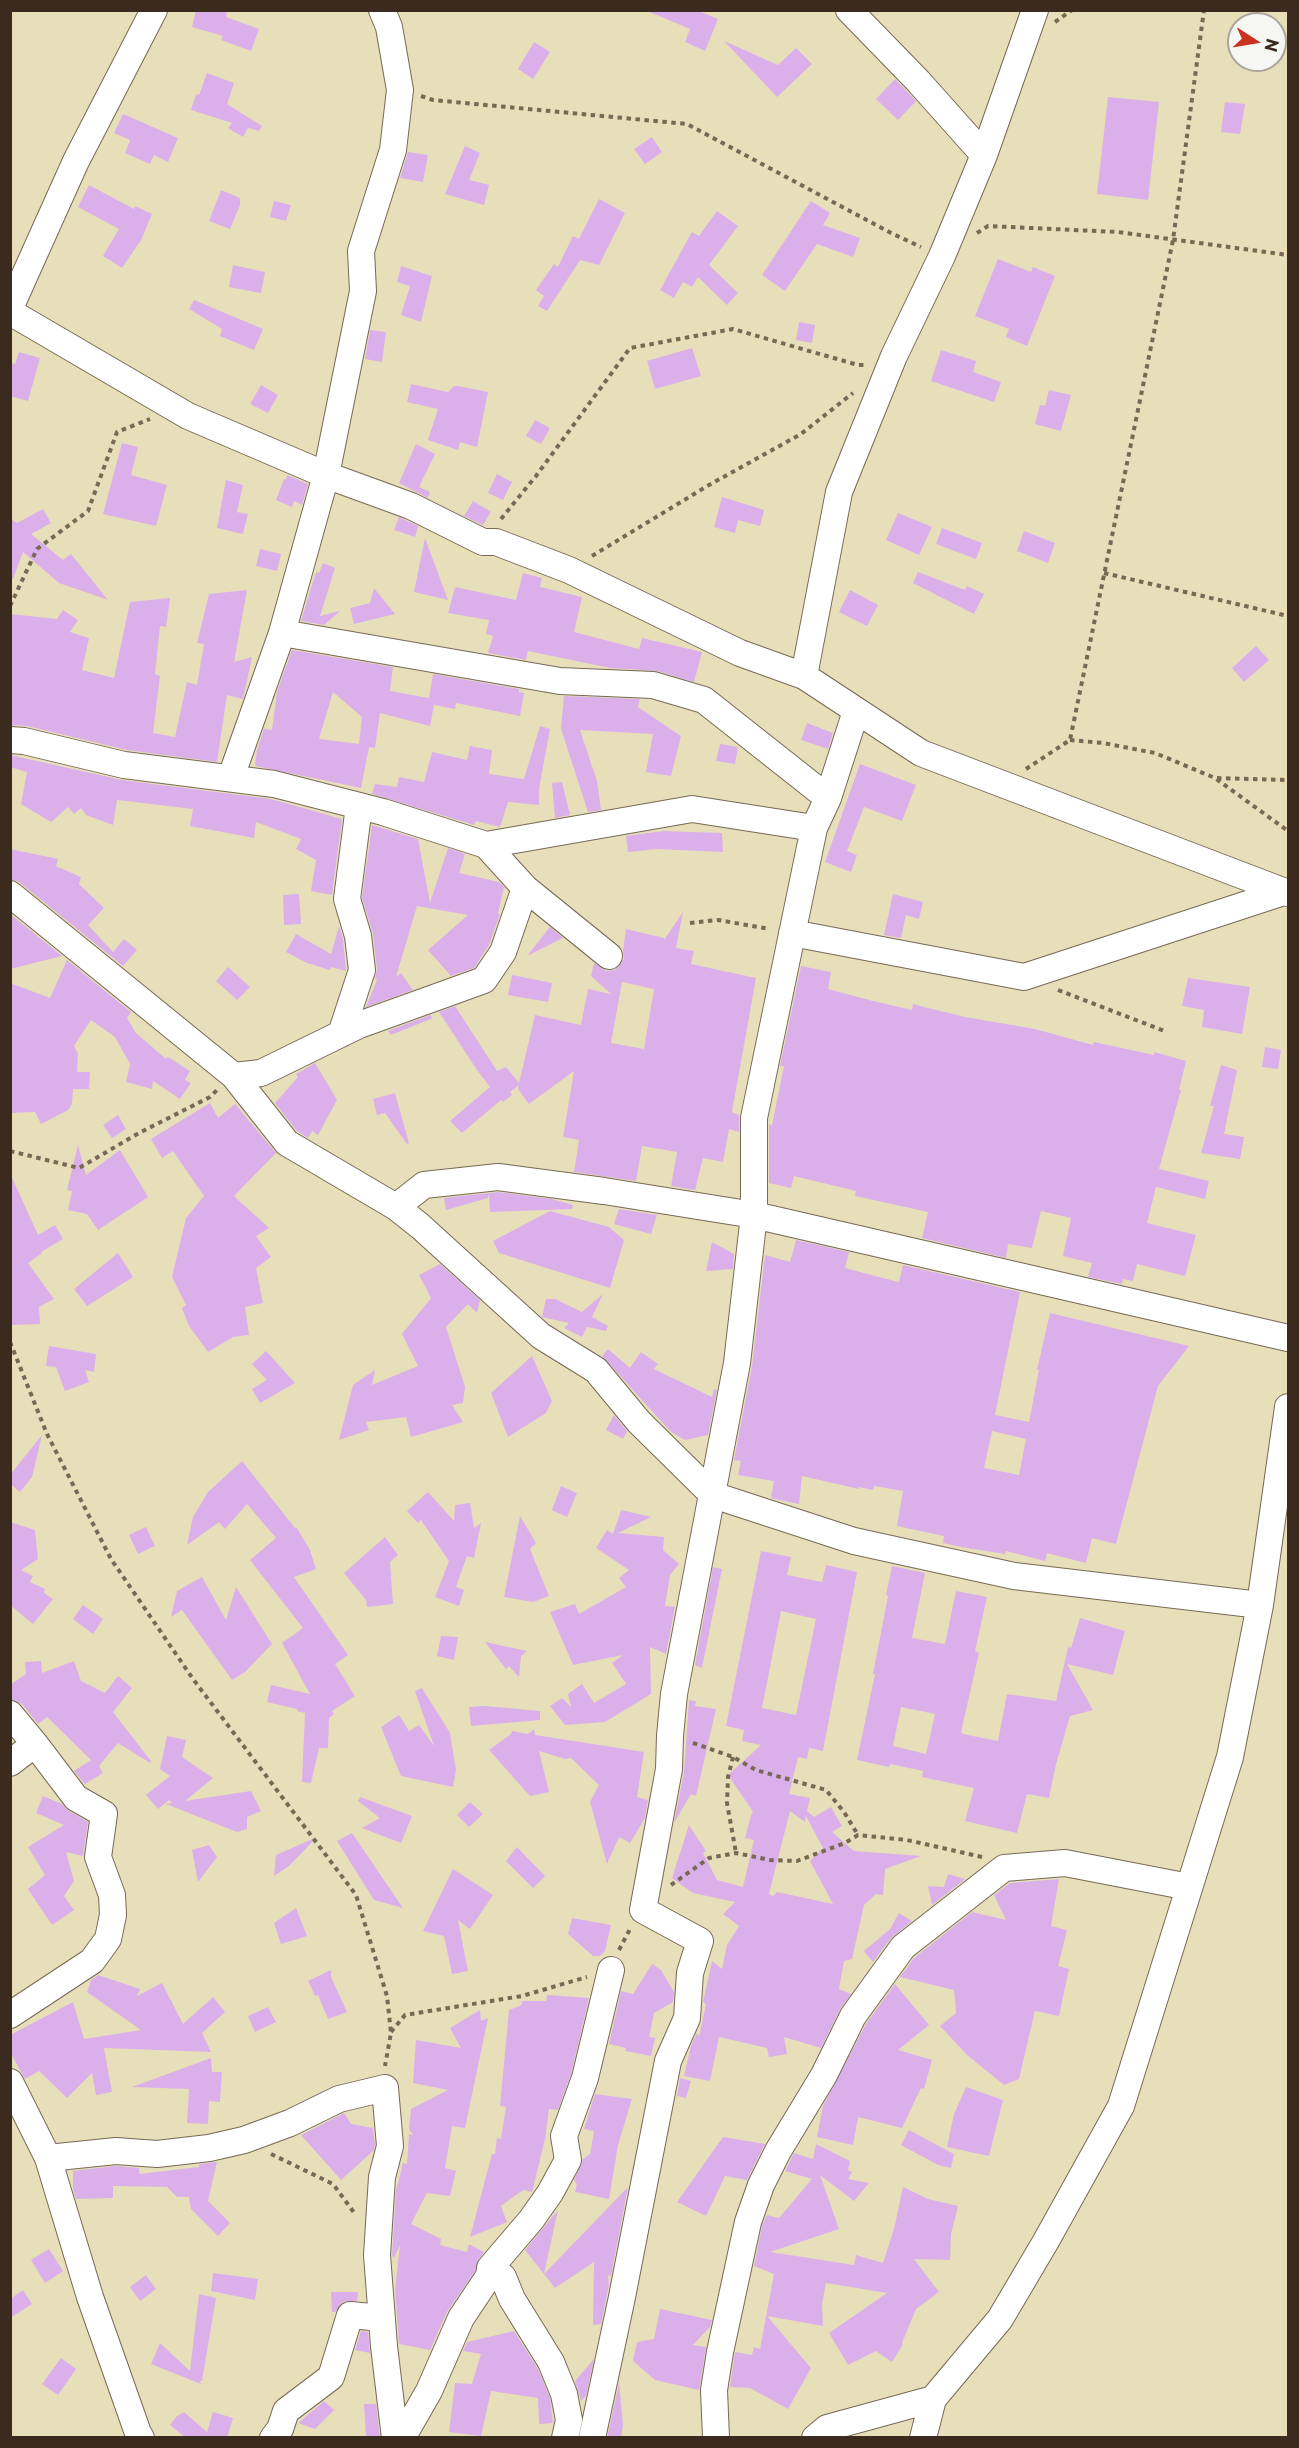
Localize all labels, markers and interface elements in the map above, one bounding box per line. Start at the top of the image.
north arrow [1227,12,1287,72]
text: N [1260,37,1286,54]

